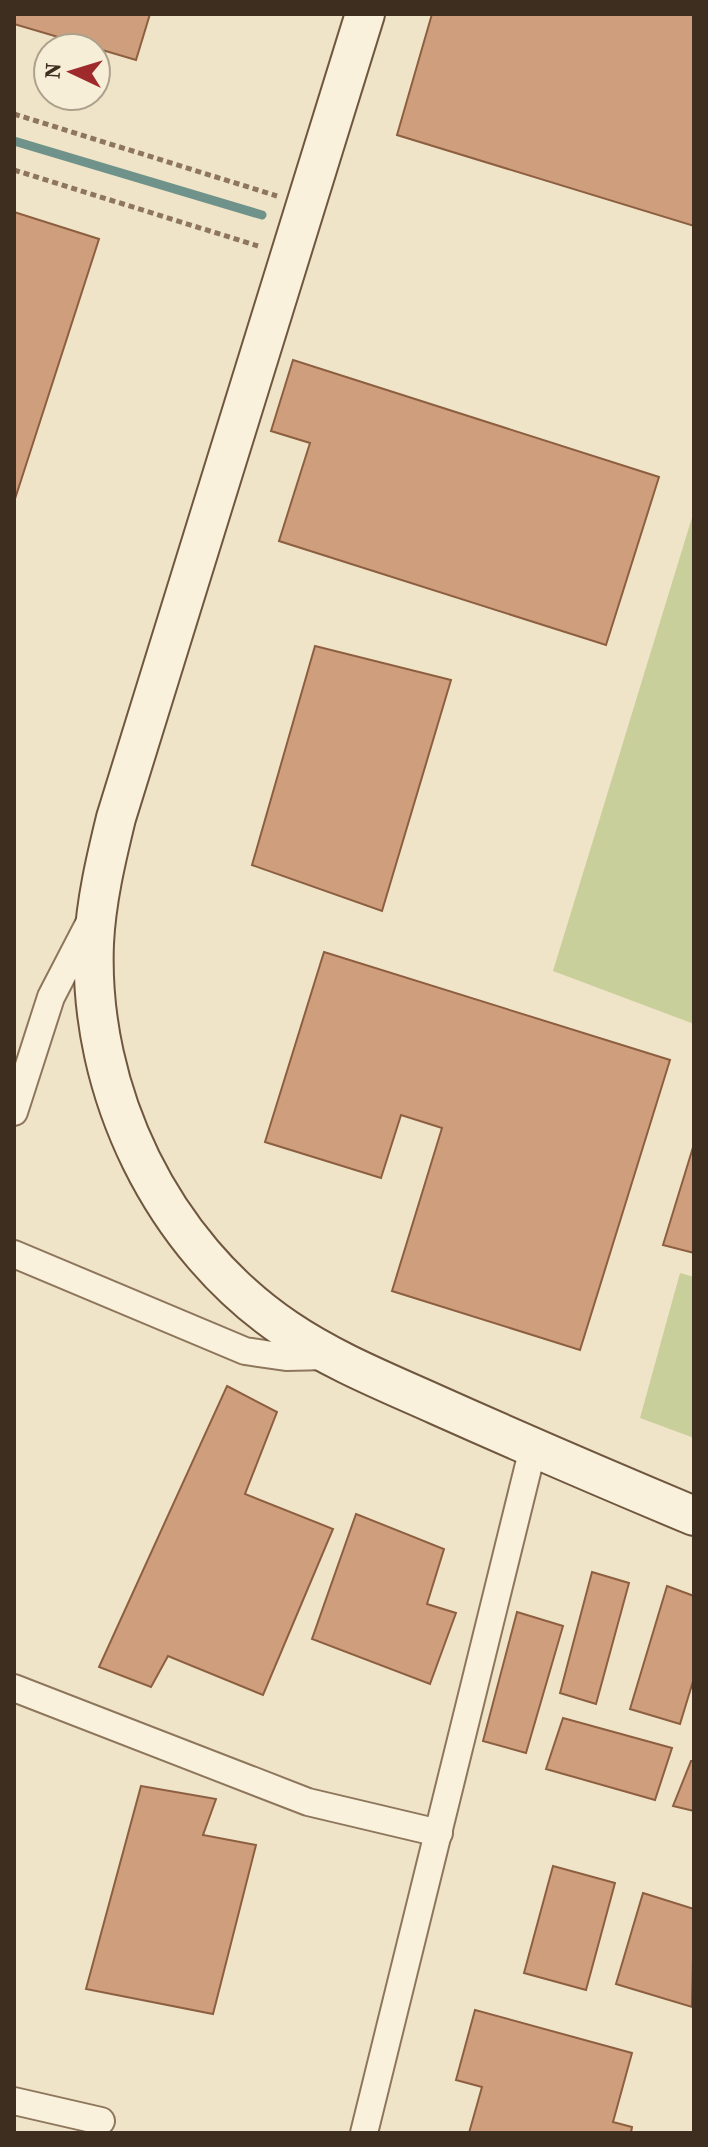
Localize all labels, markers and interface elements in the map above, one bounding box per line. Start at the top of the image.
north arrow [32,32,112,112]
text: N [37,62,68,80]

